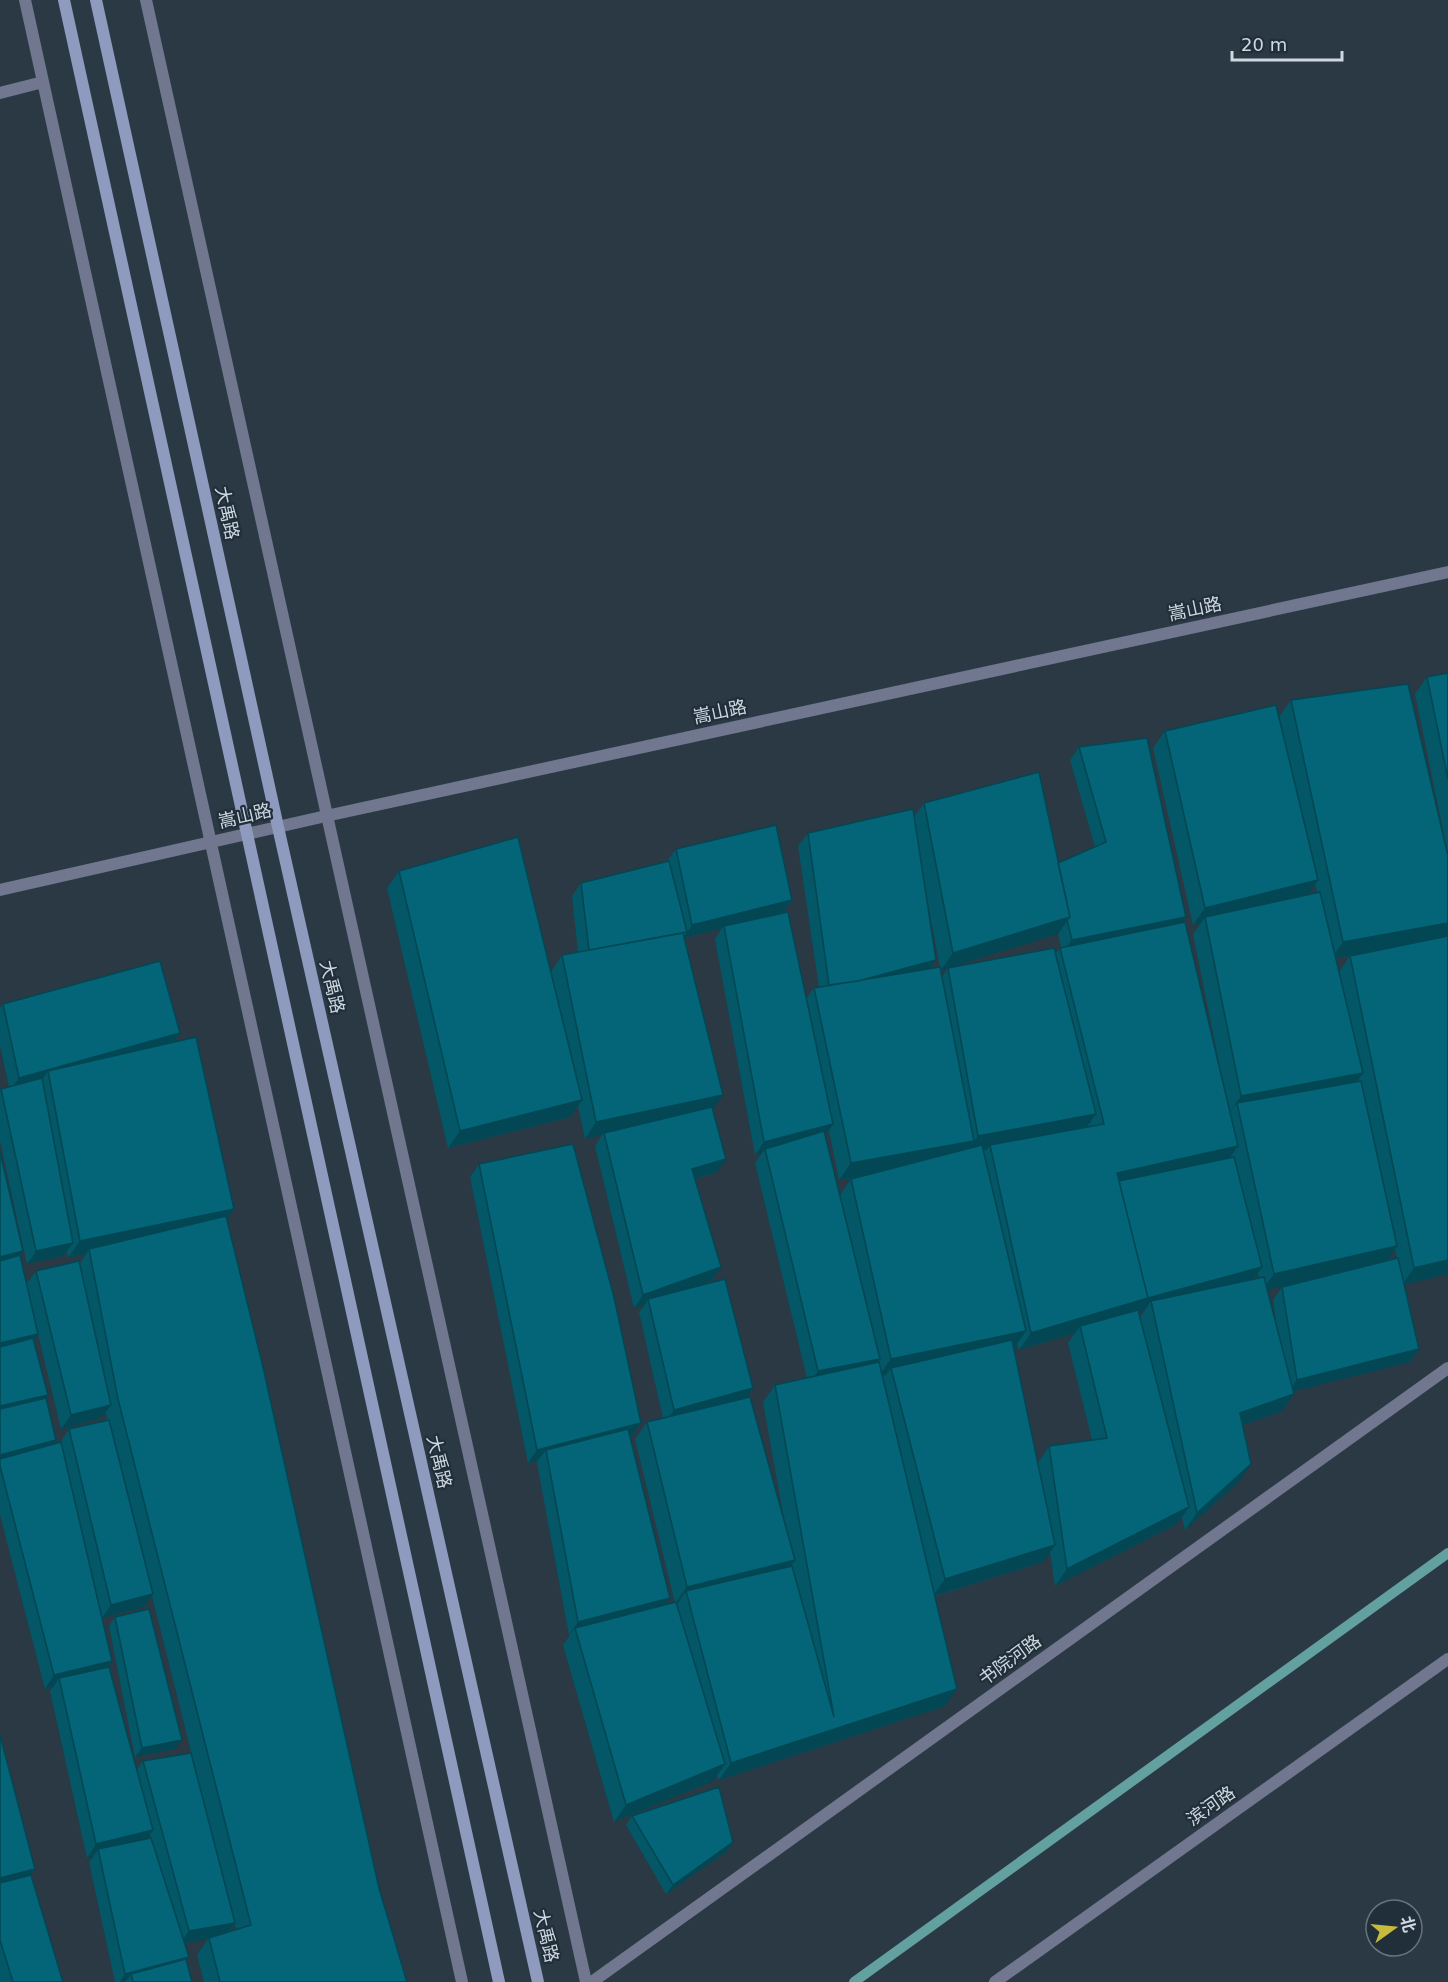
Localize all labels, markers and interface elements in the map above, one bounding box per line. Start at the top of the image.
scale bar [1232,24,1342,62]
text: 20 m [1241,34,1287,55]
street label: 大禹路 [212,484,243,541]
street label: 嵩山路 [1166,593,1223,624]
street label: 嵩山路 [691,696,748,727]
street label: 嵩山路 [216,799,274,832]
street label: 大禹路 [316,958,349,1016]
street label: 大禹路 [423,1433,456,1491]
street label: 书院河路 [974,1630,1045,1689]
street label: 滨河路 [1183,1782,1239,1830]
north arrow [1364,1898,1424,1958]
street label: 大禹路 [530,1907,563,1965]
text: 北 [1397,1914,1419,1934]

